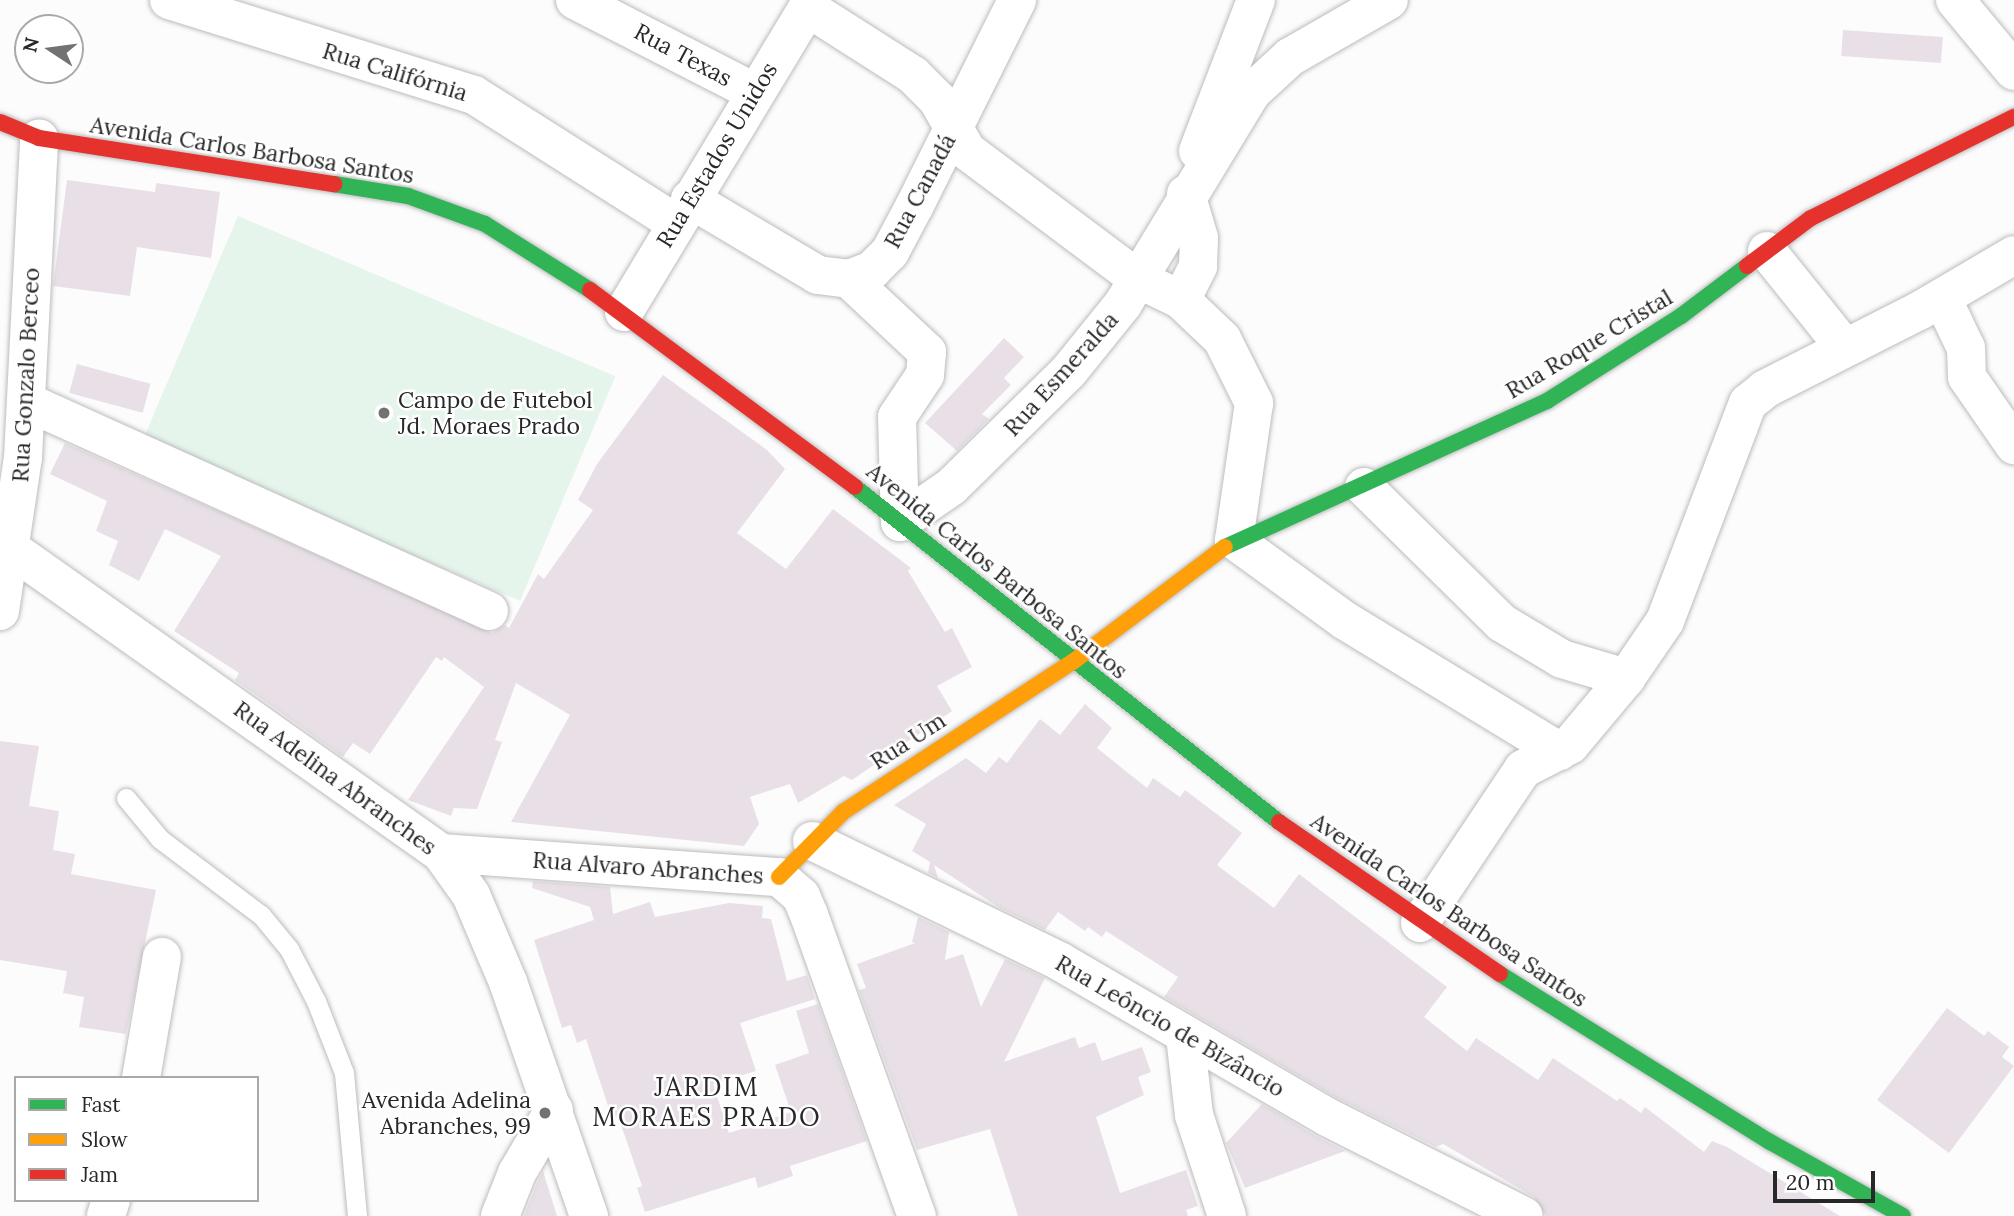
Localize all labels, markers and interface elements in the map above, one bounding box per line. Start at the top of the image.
north arrow [14,14,84,84]
street label: Rua Texas [629,18,737,92]
text: N [17,35,44,55]
street label: Rua Califórnia [319,37,471,107]
street label: Rua Estados Unidos [651,57,783,253]
street label: Avenida Carlos Barbosa Santos [88,111,416,189]
street label: Rua Canadá [878,129,962,253]
street label: Rua Gonzalo Berceo [7,267,45,483]
street label: Rua Roque Cristal [1501,283,1677,405]
street label: Rua Esmeralda [998,306,1124,442]
place label: Campo de Futebol Jd. Moraes Prado [398,386,593,440]
marker: Campo de Futebol Jd. Moraes Prado [376,405,392,421]
street label: Avenida Carlos Barbosa Santos [861,457,1133,685]
street label: Rua Adelina Abranches [228,695,442,861]
street label: Rua Um [865,707,951,775]
street label: Avenida Carlos Barbosa Santos [1306,807,1592,1013]
street label: Rua Alvaro Abranches [531,846,765,890]
street label: Rua Leôncio de Bizâncio [1051,949,1289,1103]
district label: JARDIM MORAES PRADO [594,1071,820,1132]
legend [14,1076,259,1202]
place label: Avenida Adelina Abranches, 99 [362,1086,531,1140]
text: Fast [81,1091,120,1118]
marker: Avenida Adelina Abranches, 99 [537,1105,553,1121]
text: Slow [81,1126,128,1153]
scale bar [1776,1156,1878,1200]
text: Jam [81,1161,118,1188]
text: 20 m [1786,1169,1835,1196]

